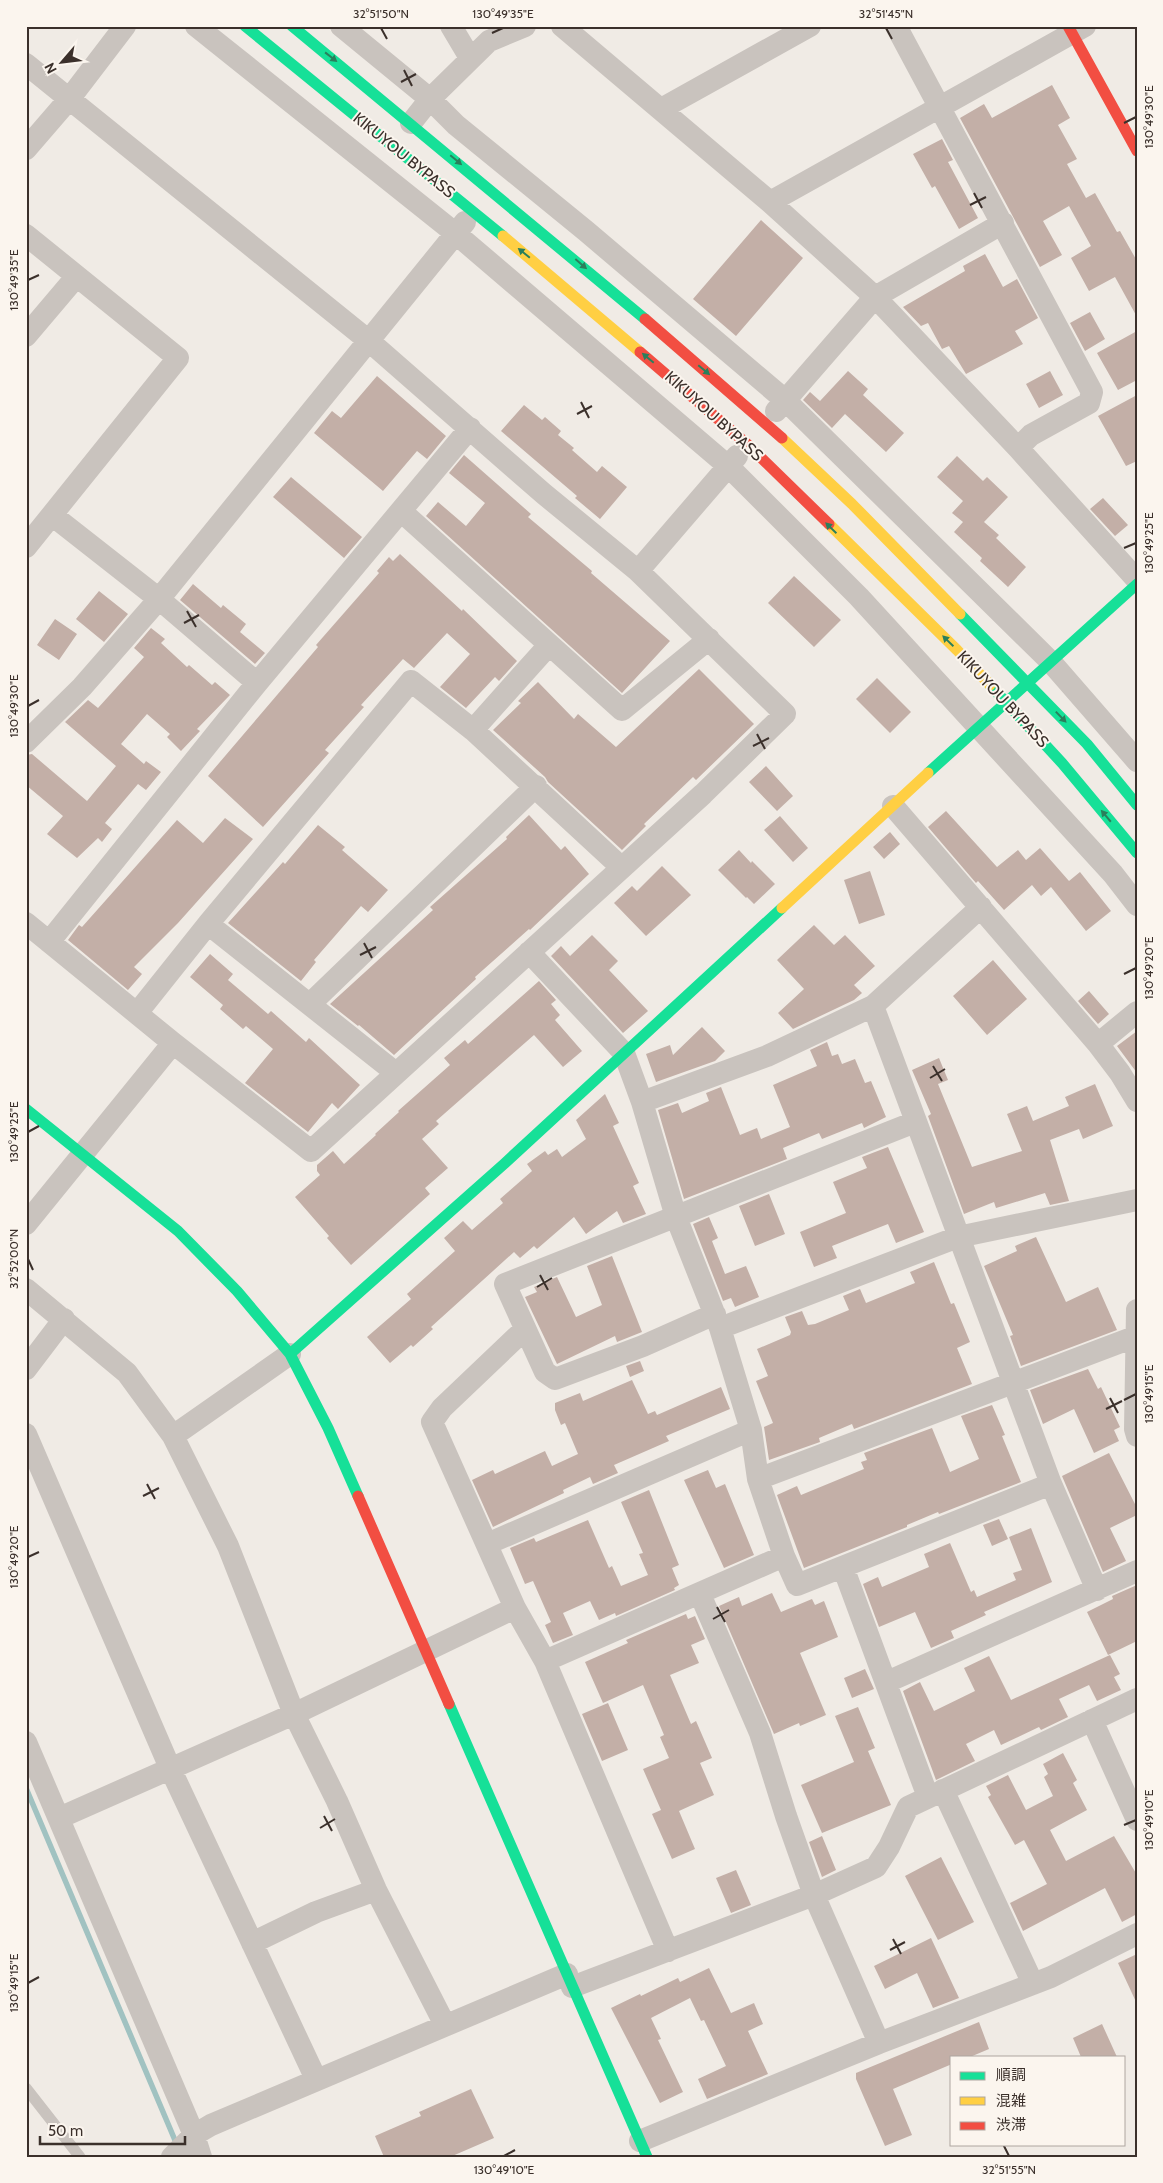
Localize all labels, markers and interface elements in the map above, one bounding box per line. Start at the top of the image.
text: 32°51'50"N [353,6,409,21]
text: 130°49'35"E [472,6,534,21]
text: 32°51'45"N [859,6,913,21]
north arrow [38,38,88,88]
one-way arrow [324,51,337,62]
text: N [40,60,61,77]
text: 130°49'30"E [1141,85,1156,149]
street label: KIKUYOU BYPASS [349,108,459,202]
one-way arrow [449,155,462,166]
one-way arrow [518,247,531,258]
text: 130°49'35"E [6,249,21,311]
one-way arrow [574,259,587,270]
one-way arrow [642,352,655,363]
one-way arrow [697,364,710,375]
street label: KIKUYOU BYPASS [661,367,767,465]
text: 130°49'25"E [1141,512,1156,574]
one-way arrow [825,522,837,534]
one-way arrow [942,635,954,647]
street label: KIKUYOU BYPASS [953,647,1053,751]
text: 130°49'30"E [6,674,21,738]
one-way arrow [1055,711,1067,723]
one-way arrow [1100,809,1111,822]
text: 130°49'20"E [1141,936,1156,999]
text: 130°49'25"E [6,1101,21,1163]
text: 32°52'00"N [6,1229,21,1289]
text: 130°49'15"E [1141,1364,1156,1423]
text: 130°49'20"E [6,1525,21,1588]
text: 130°49'10"E [1141,1789,1156,1850]
text: 130°49'15"E [6,1953,21,2012]
legend [950,2056,1126,2146]
text: 順調 [996,2066,1026,2084]
text: 混雑 [996,2092,1026,2110]
scale bar [40,2113,185,2145]
text: 渋滞 [996,2116,1026,2134]
text: 50 m [48,2122,83,2140]
text: 130°49'10"E [474,2162,535,2177]
text: 32°51'55"N [982,2162,1036,2177]

